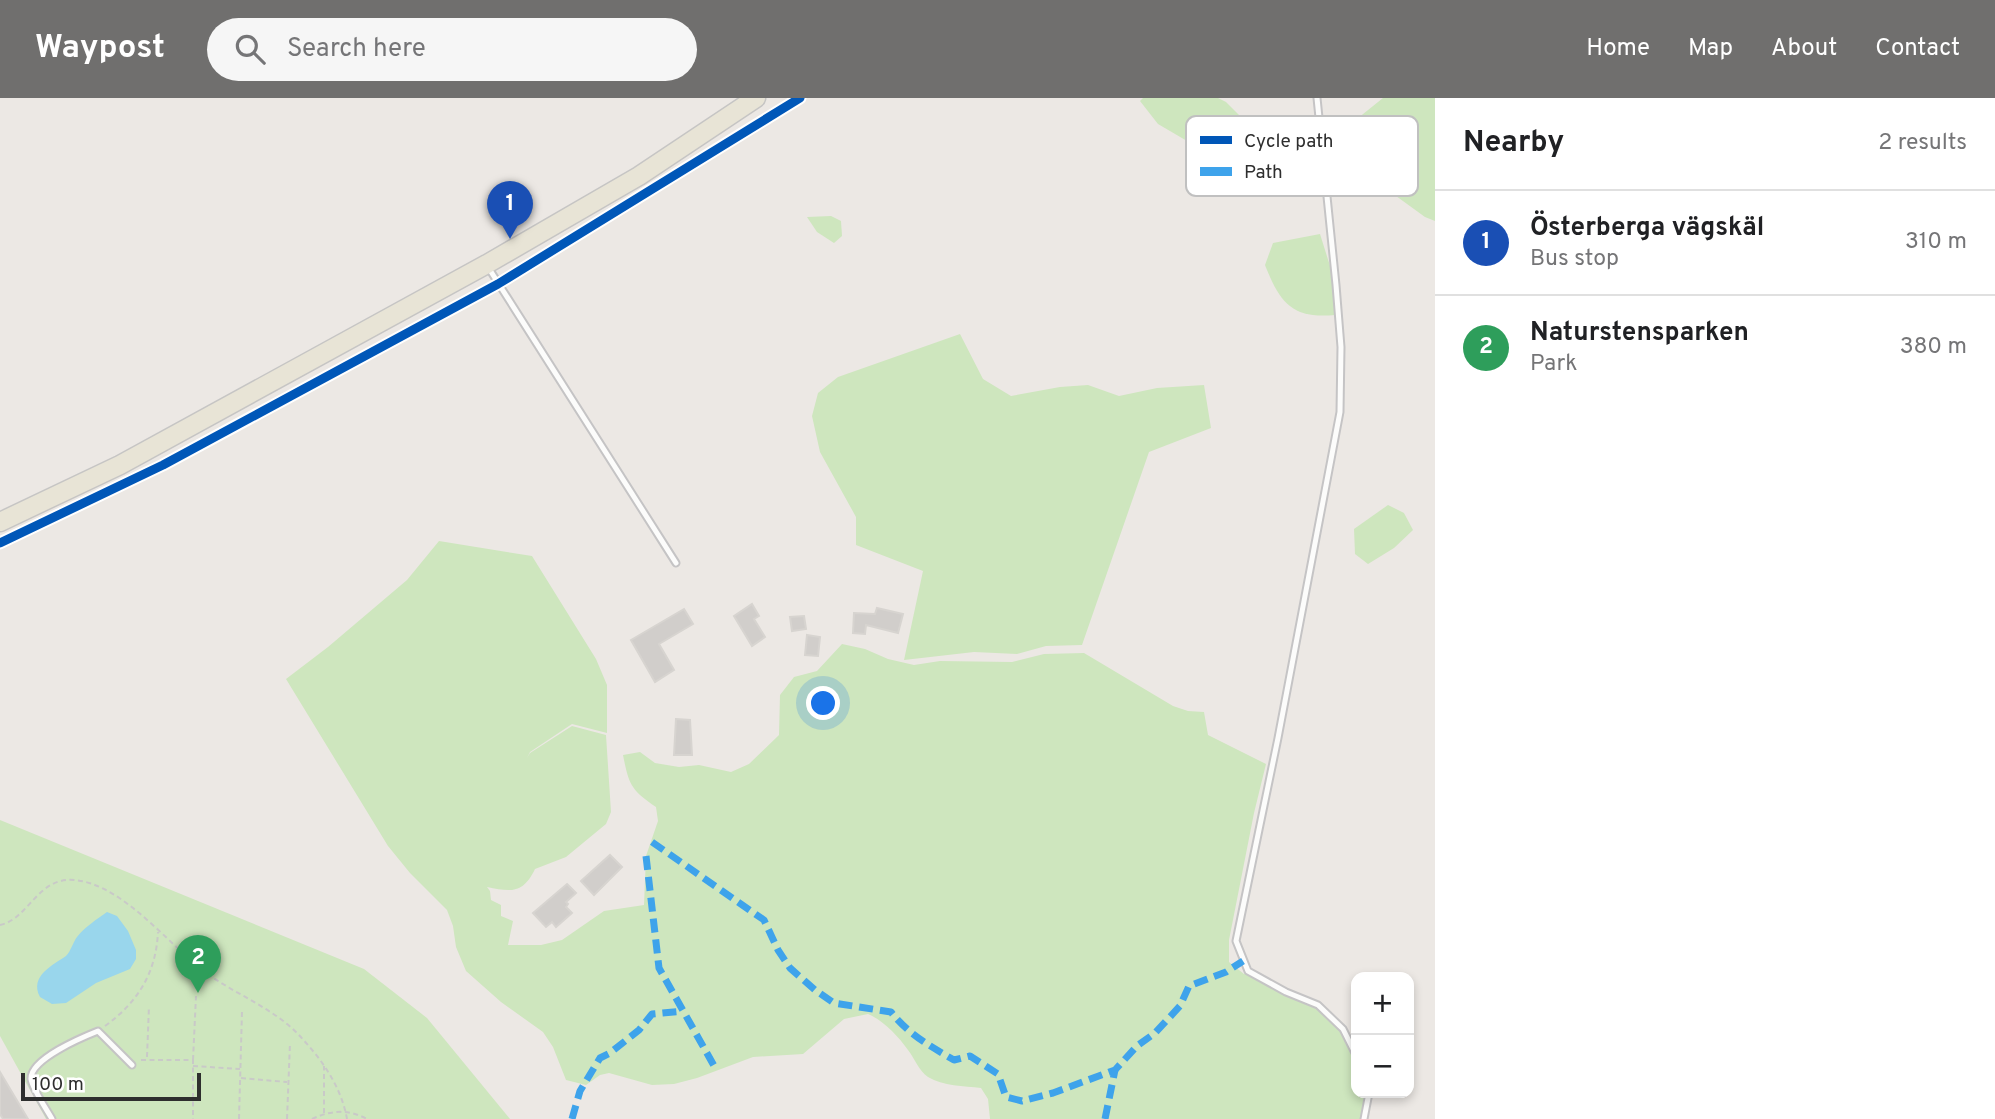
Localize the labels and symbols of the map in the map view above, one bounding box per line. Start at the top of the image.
legend [1186,116,1418,196]
text: Cycle path [1244,130,1333,154]
text: Path [1244,161,1283,185]
pin: 1 [487,181,533,239]
your location [806,686,840,720]
pin: 2 [175,935,221,993]
scale bar [21,1070,201,1102]

